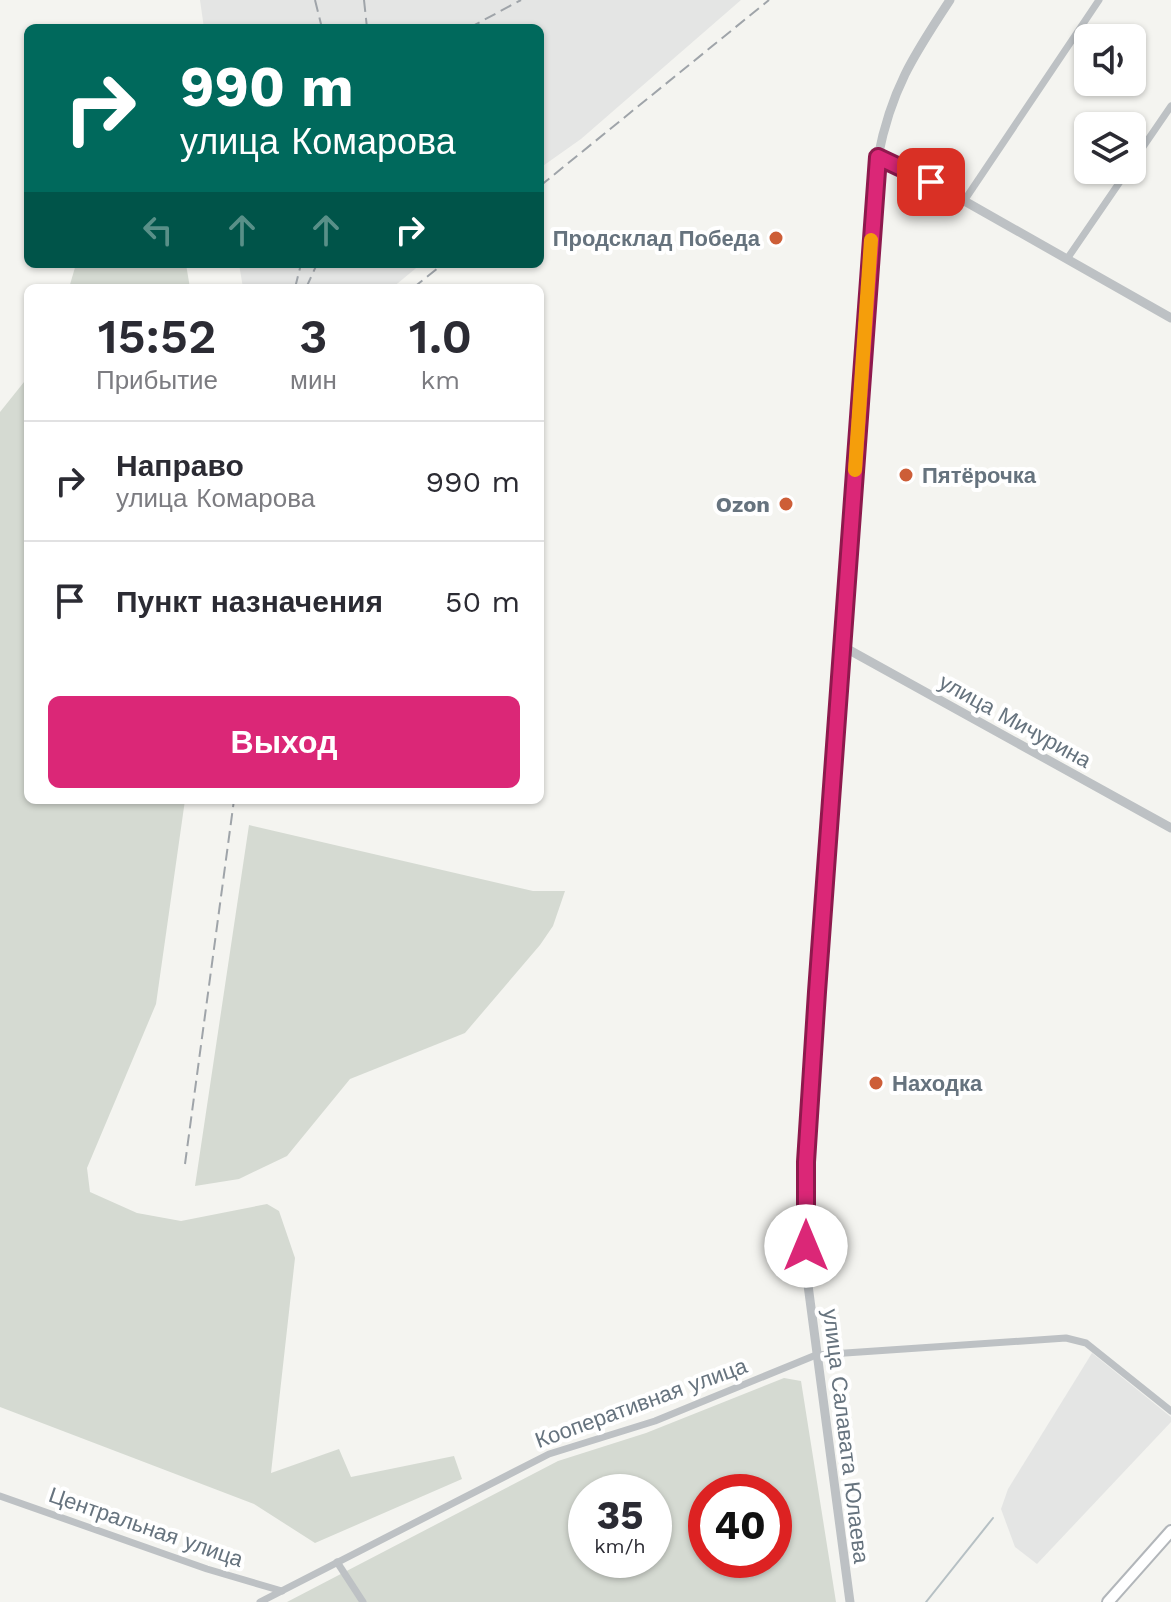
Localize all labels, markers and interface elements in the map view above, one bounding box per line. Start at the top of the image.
map controls [1074,24,1146,184]
button: sound [1074,24,1146,96]
text: 990 m [180,54,354,120]
icon: right [48,56,152,160]
button: layers [1074,112,1146,184]
text: улица Комарова [180,121,456,163]
pin [897,148,965,216]
icon: arrive [909,160,953,204]
icon: left [136,208,180,252]
icon: ahead [220,208,264,252]
icon: ahead [304,208,348,252]
icon: right [388,208,432,252]
place label: Продсклад Победа [553,226,761,251]
marker: Продсклад Победа [767,229,785,247]
text: 15:52 [98,308,216,365]
text: 3 [299,308,328,365]
text: 1.0 [409,308,472,365]
text: Прибытие [96,365,218,395]
text: мин [290,365,337,395]
text: km [421,365,460,395]
text: Направо [116,448,244,483]
icon: right [48,459,92,503]
place label: Пятёрочка [922,463,1037,488]
text: 990 m [426,464,520,499]
marker: Пятёрочка [897,466,915,484]
text: улица Комарова [116,483,315,513]
place label: Ozon [716,492,770,517]
marker: Ozon [777,495,795,513]
icon: arrive [48,579,92,623]
text: Пункт назначения [116,584,383,619]
text: 50 m [445,584,520,619]
street label: улица Мичурина [935,669,1096,773]
button: Выход [48,696,520,788]
place label: Находка [892,1071,983,1096]
marker: Находка [867,1074,885,1092]
position arrow [764,1204,848,1288]
street label: улица Салавата Юлаева [818,1307,874,1566]
street label: Кооперативная улица [532,1353,751,1453]
speed limit sign: 40 [688,1474,792,1578]
street label: Центральная улица [46,1482,247,1572]
text: 35 [596,1492,644,1539]
text: km/h [594,1534,646,1558]

